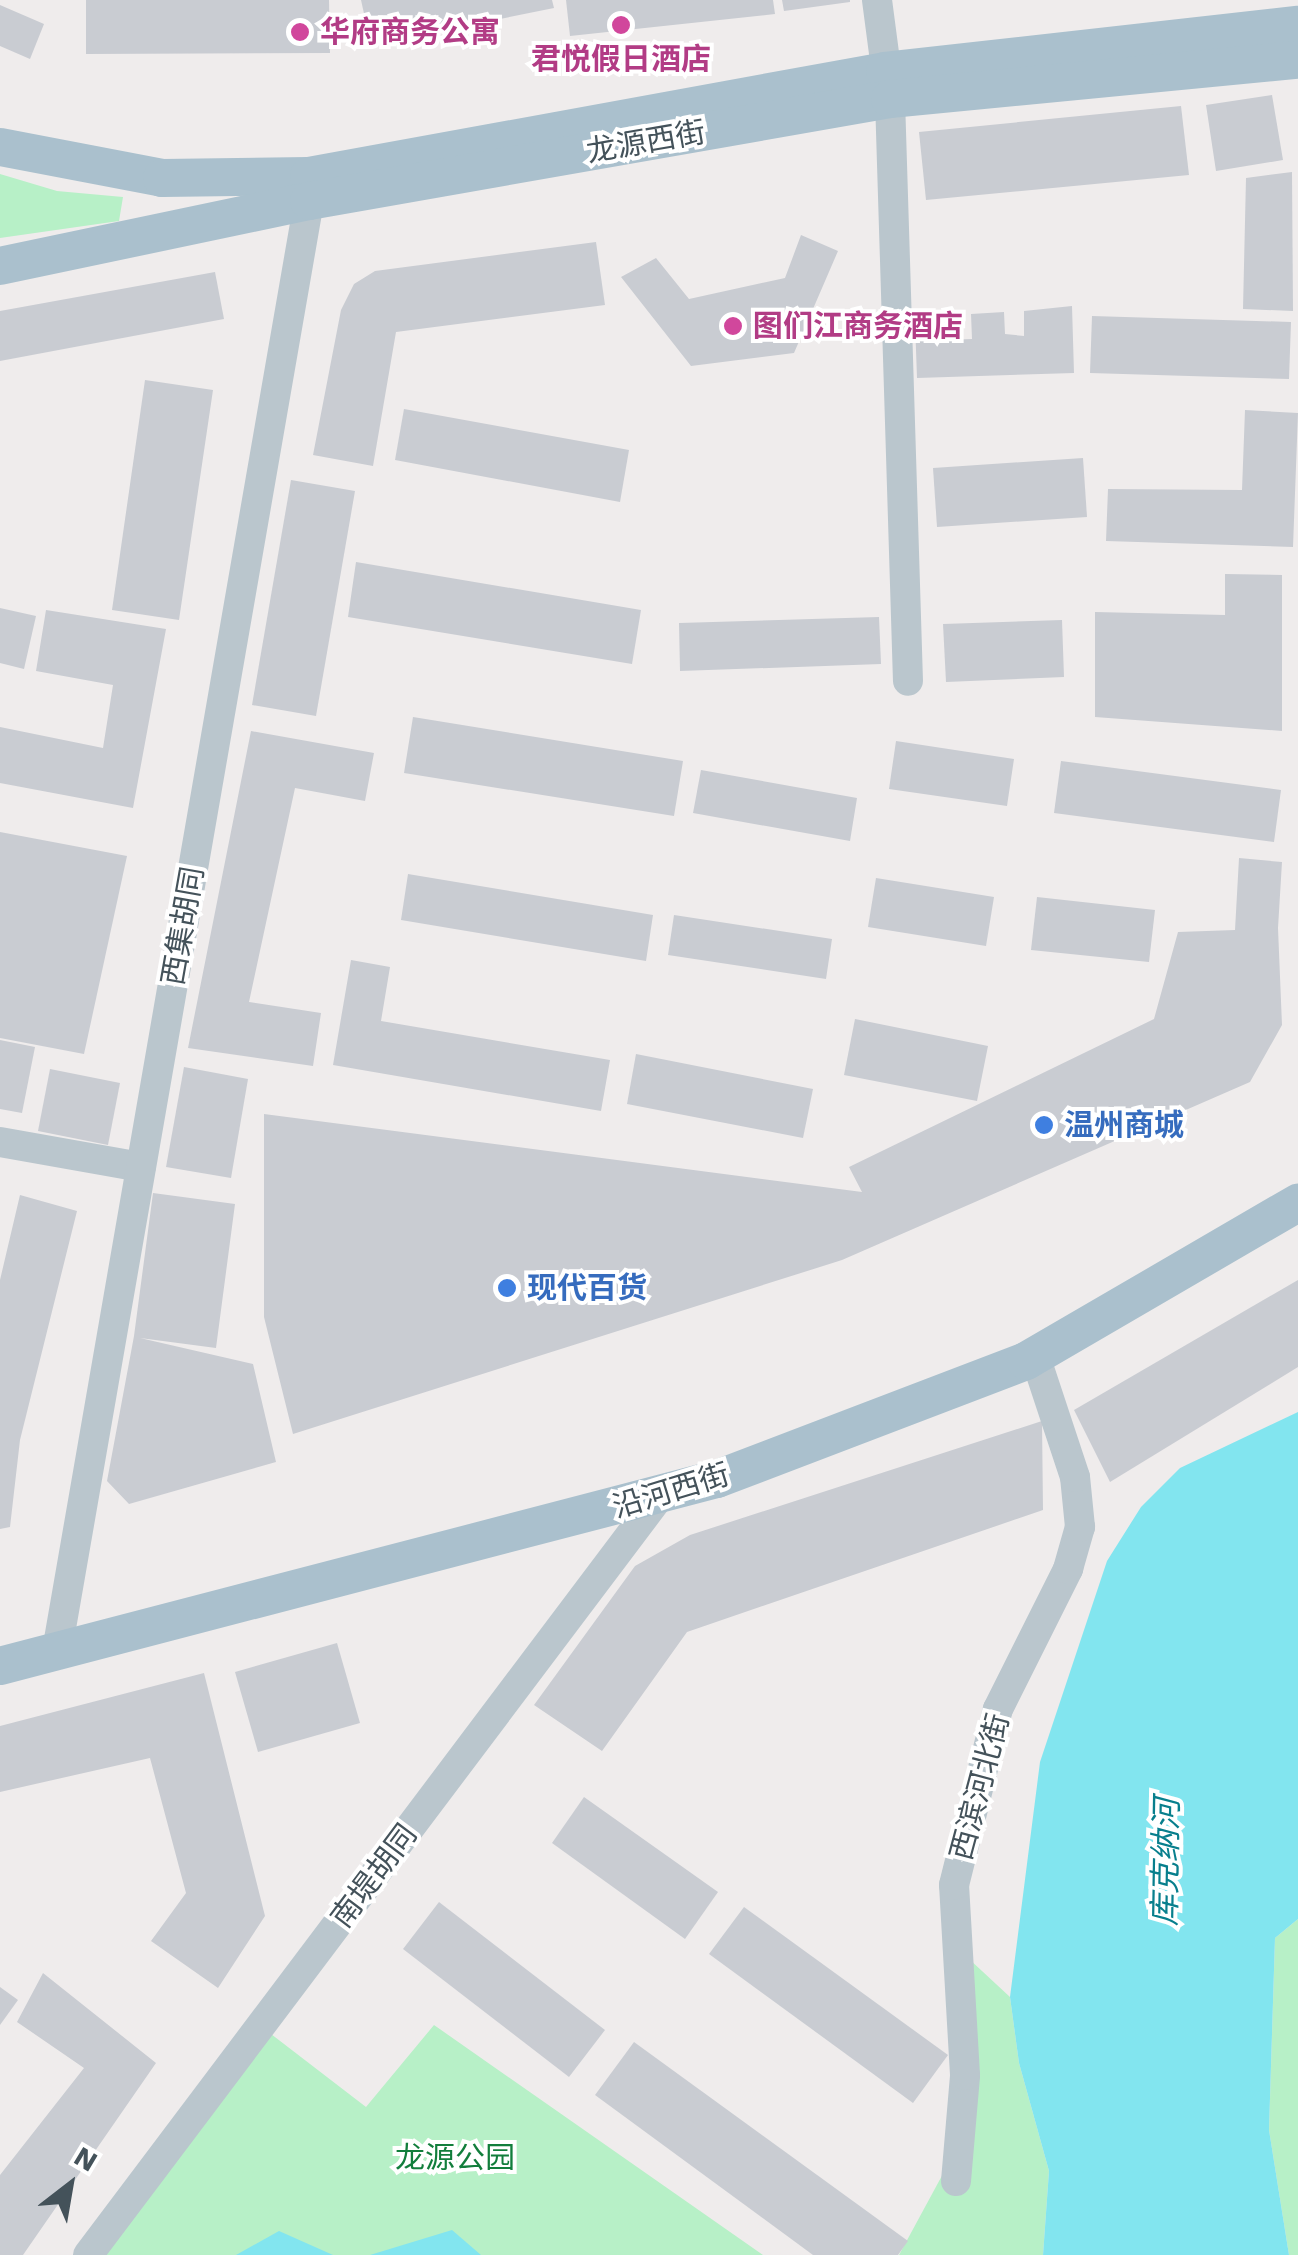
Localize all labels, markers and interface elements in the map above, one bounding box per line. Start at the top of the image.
place label: 华府商务公寓 [320,14,500,50]
marker: 君悦假日酒店 [610,14,632,36]
marker: 华府商务公寓 [289,21,311,43]
place label: 君悦假日酒店 [531,41,711,77]
street label: 龙源西街 [584,114,708,170]
place label: 图们江商务酒店 [753,308,963,344]
marker: 图们江商务酒店 [722,315,744,337]
street label: 西集胡同 [155,864,211,988]
place label: 温州商城 [1064,1107,1184,1143]
marker: 温州商城 [1033,1114,1055,1136]
place label: 现代百货 [527,1270,647,1306]
marker: 现代百货 [496,1277,518,1299]
street label: 沿河西街 [608,1456,734,1526]
street label: 西滨河北街 [943,1710,1017,1864]
water label: 库克纳河 [1146,1798,1186,1926]
street label: 南堤胡同 [324,1817,424,1935]
north arrow [20,2135,120,2235]
text: N [68,2139,103,2178]
park label: 龙源公园 [395,2140,515,2176]

